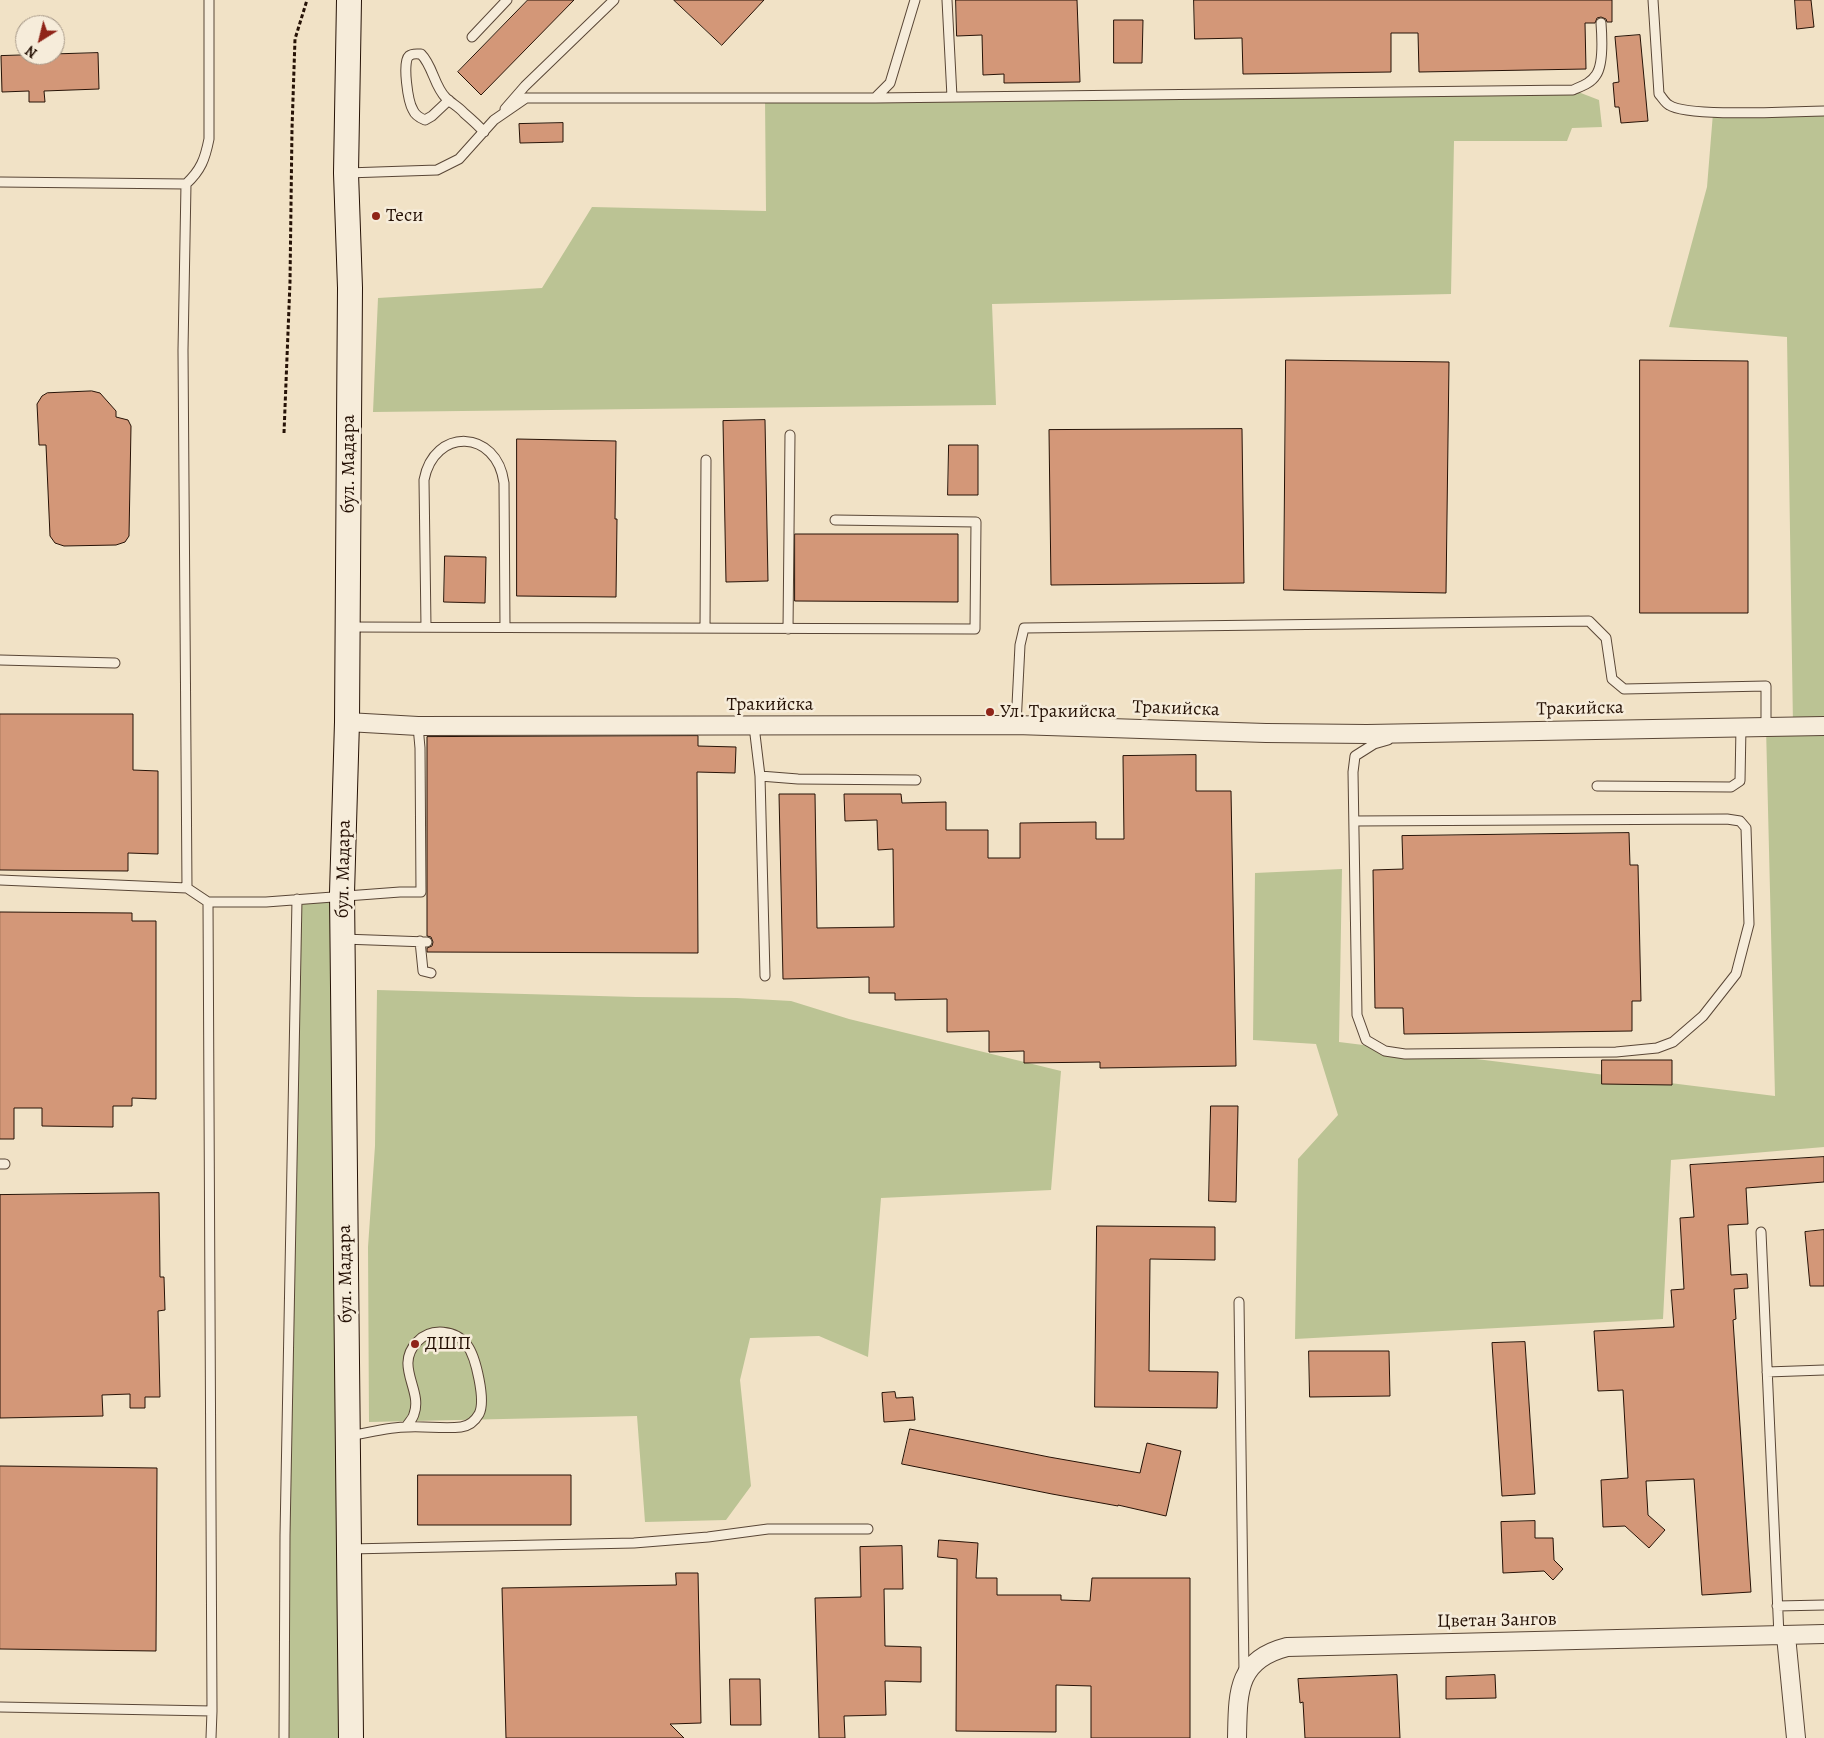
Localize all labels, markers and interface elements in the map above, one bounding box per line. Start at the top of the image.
north arrow [15,15,65,65]
text: N [22,41,41,62]
place label: Теси [386,205,423,227]
marker: Теси [370,210,382,222]
street label: бул. Мадара [338,415,360,513]
street label: Тракийска [726,694,814,716]
street label: Тракийска [1132,696,1220,722]
street label: Тракийска [1536,697,1624,721]
place label: Ул. Тракийска [1000,701,1116,723]
marker: Ул. Тракийска [984,706,996,718]
street label: бул. Мадара [332,819,356,919]
street label: бул. Мадара [334,1224,358,1324]
place label: ДШП [425,1333,471,1355]
marker: ДШП [409,1338,421,1350]
street label: Цветан Зангов [1437,1609,1557,1633]

